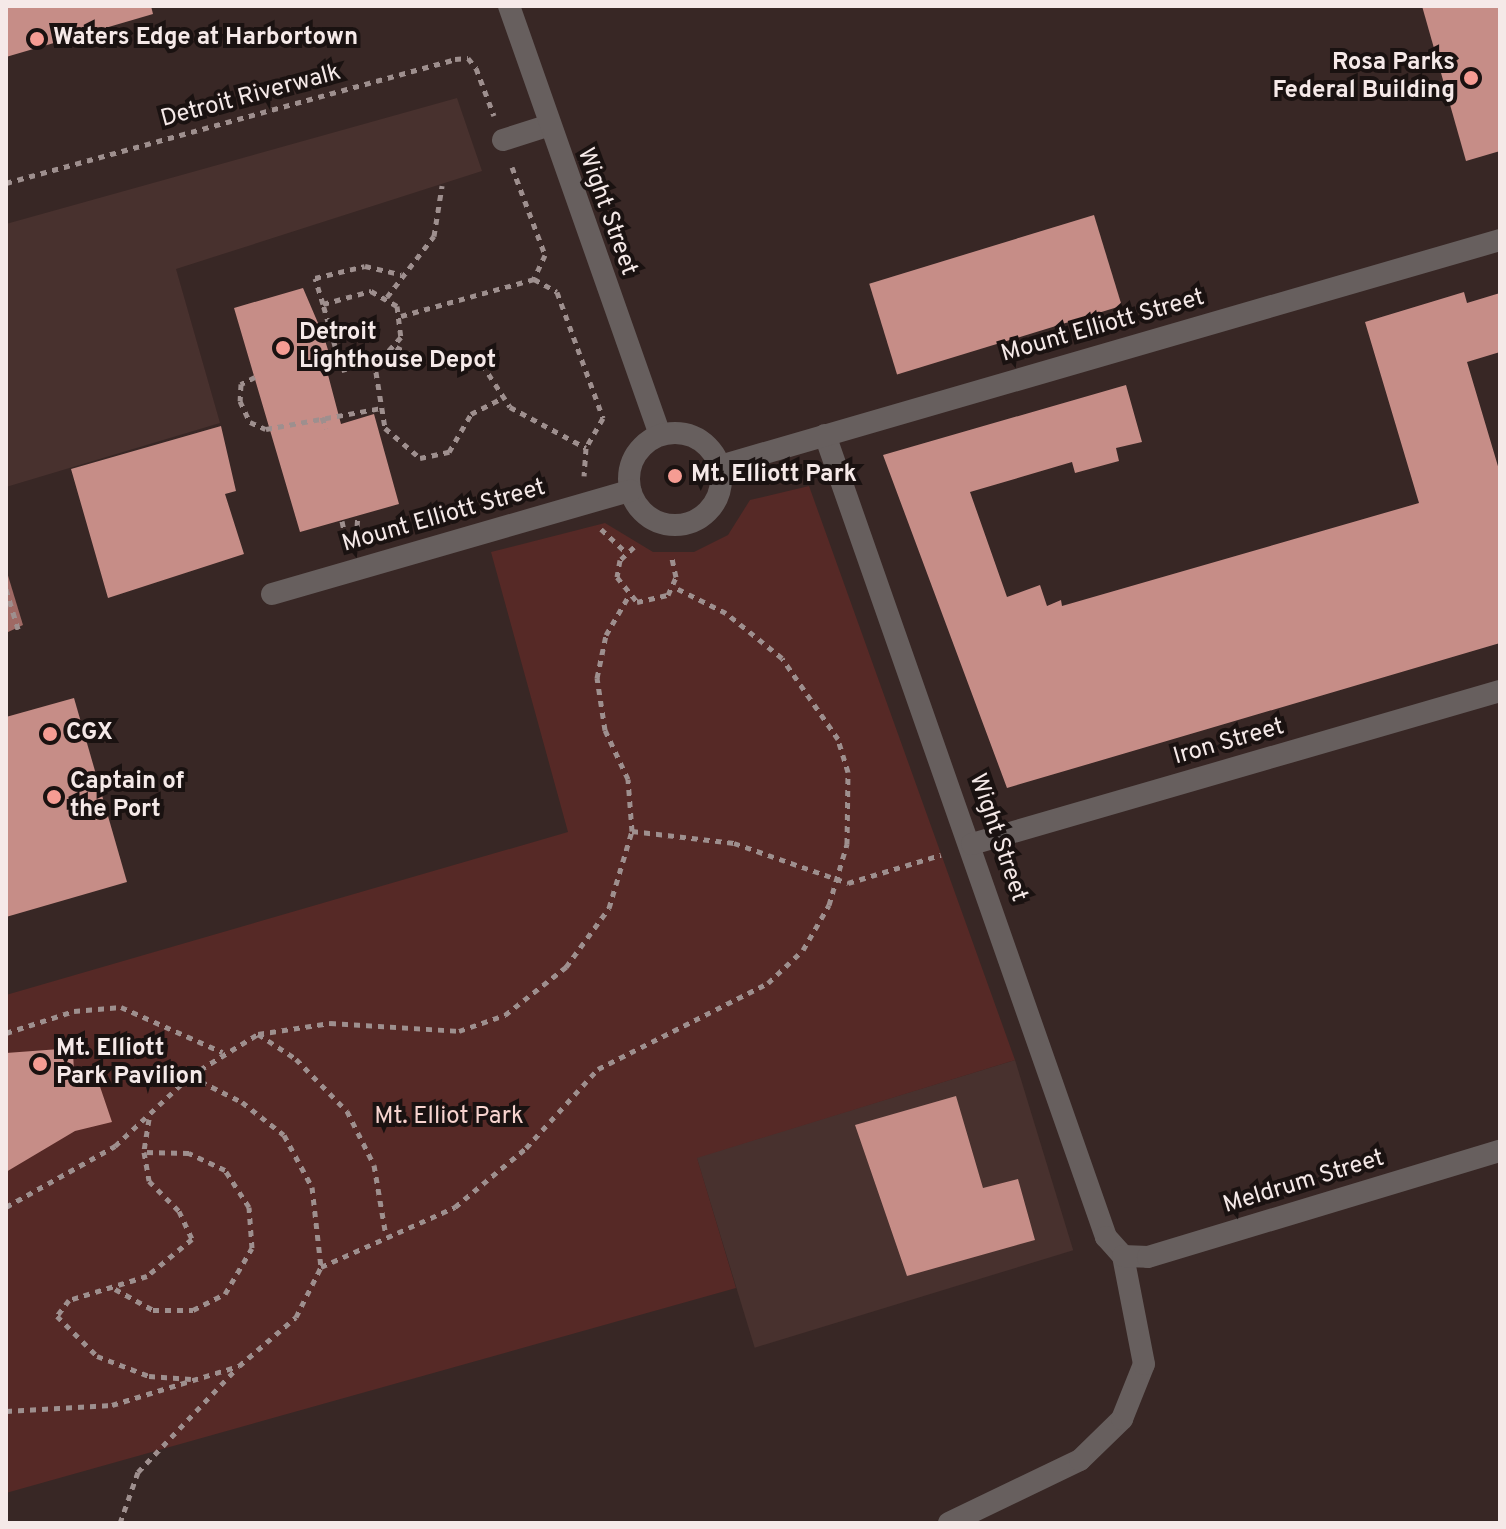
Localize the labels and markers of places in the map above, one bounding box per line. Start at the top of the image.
place label: Waters Edge at Harbortown [53,25,358,53]
marker: Waters Edge at Harbortown [28,30,46,48]
place label: Rosa Parks Federal Building [1272,50,1455,106]
marker: Rosa Parks Federal Building [1462,69,1480,87]
place label: Detroit Lighthouse Depot [299,320,496,376]
marker: Detroit Lighthouse Depot [274,339,292,357]
place label: Mt. Elliott Park [691,462,857,490]
marker: Mt. Elliott Park [666,467,684,485]
place label: CGX [66,720,113,748]
marker: CGX [41,725,59,743]
place label: Captain of the Port [70,769,184,825]
marker: Captain of the Port [45,788,63,806]
place label: Mt. Elliott Park Pavilion [56,1036,203,1092]
marker: Mt. Elliott Park Pavilion [31,1055,49,1073]

